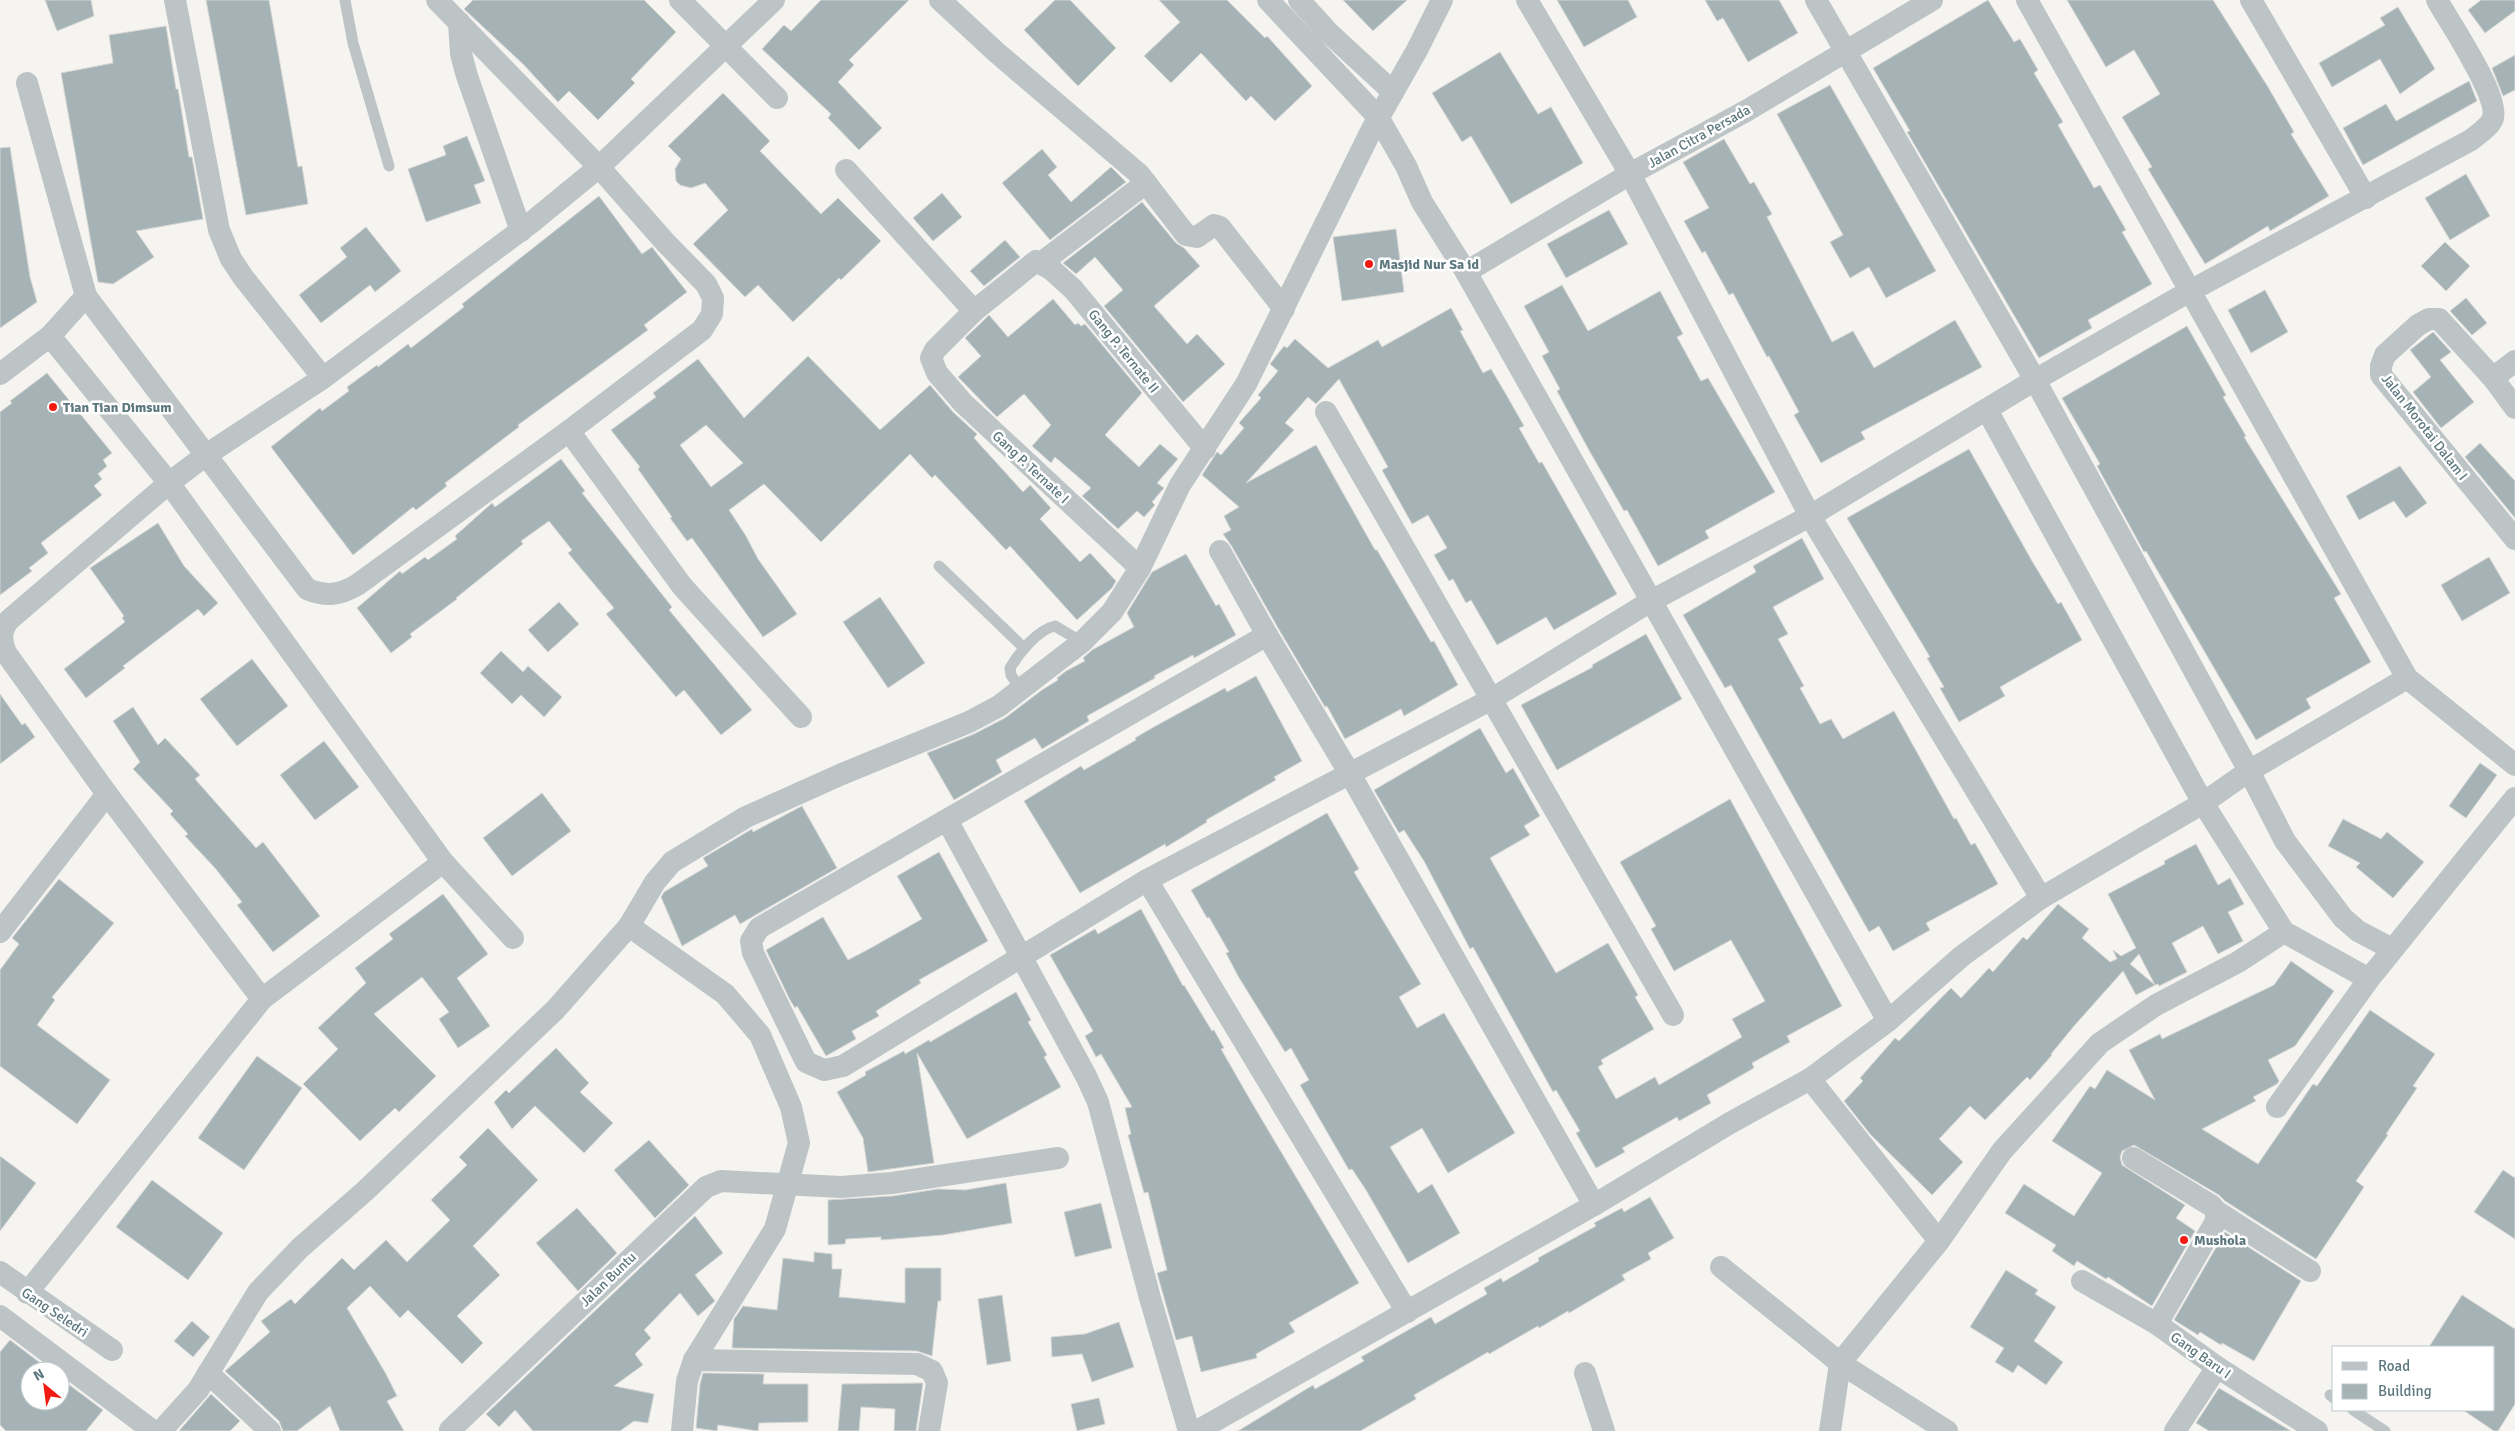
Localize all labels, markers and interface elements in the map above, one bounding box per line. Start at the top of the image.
street label: Jalan Citra Persada [1645,101,1754,172]
place label: Masjid Nur Sa id [1379,256,1479,273]
marker: Masjid Nur Sa id [1363,258,1375,270]
street label: Gang P. Ternate II [1085,306,1162,397]
street label: Jalan Morotai Dalam I [2378,371,2471,484]
place label: Tian Tian Dimsum [63,399,172,416]
marker: Tian Tian Dimsum [47,401,59,413]
street label: Gang P. Ternate I [989,428,1072,507]
place label: Mushola [2194,1232,2246,1249]
marker: Mushola [2178,1234,2190,1246]
street label: Jalan Buntu [577,1248,640,1310]
street label: Gang Seledri [18,1284,91,1341]
street label: Gang Baru I [2167,1328,2234,1382]
legend [2332,1346,2495,1411]
text: Road [2378,1357,2410,1375]
north arrow [20,1361,70,1411]
text: N [31,1365,47,1385]
text: Building [2378,1382,2432,1400]

